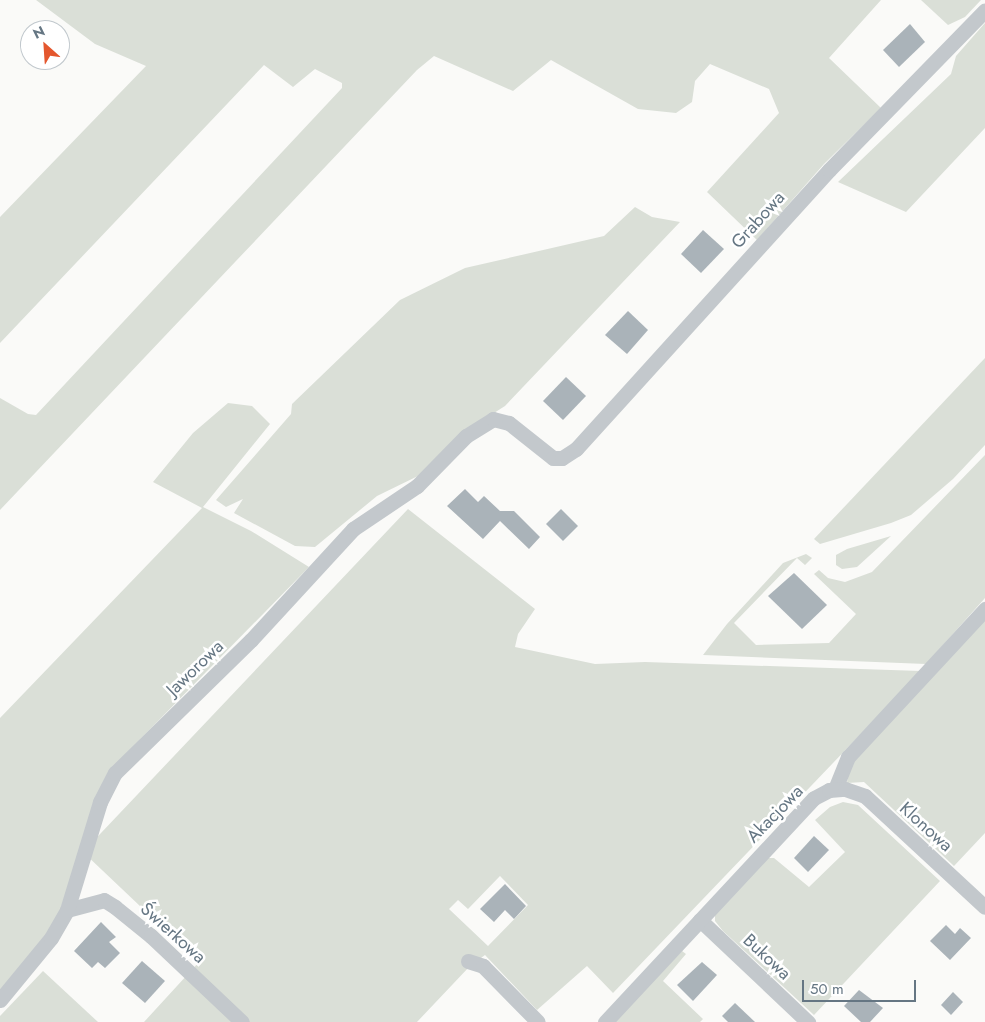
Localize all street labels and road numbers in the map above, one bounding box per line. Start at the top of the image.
street label: Grabowa [727,187,789,253]
street label: Jaworowa [162,636,228,700]
street label: Akacjowa [742,781,808,847]
street label: Klonowa [895,798,957,856]
street label: Świerkowa [136,898,210,968]
street label: Bukowa [739,929,795,985]

